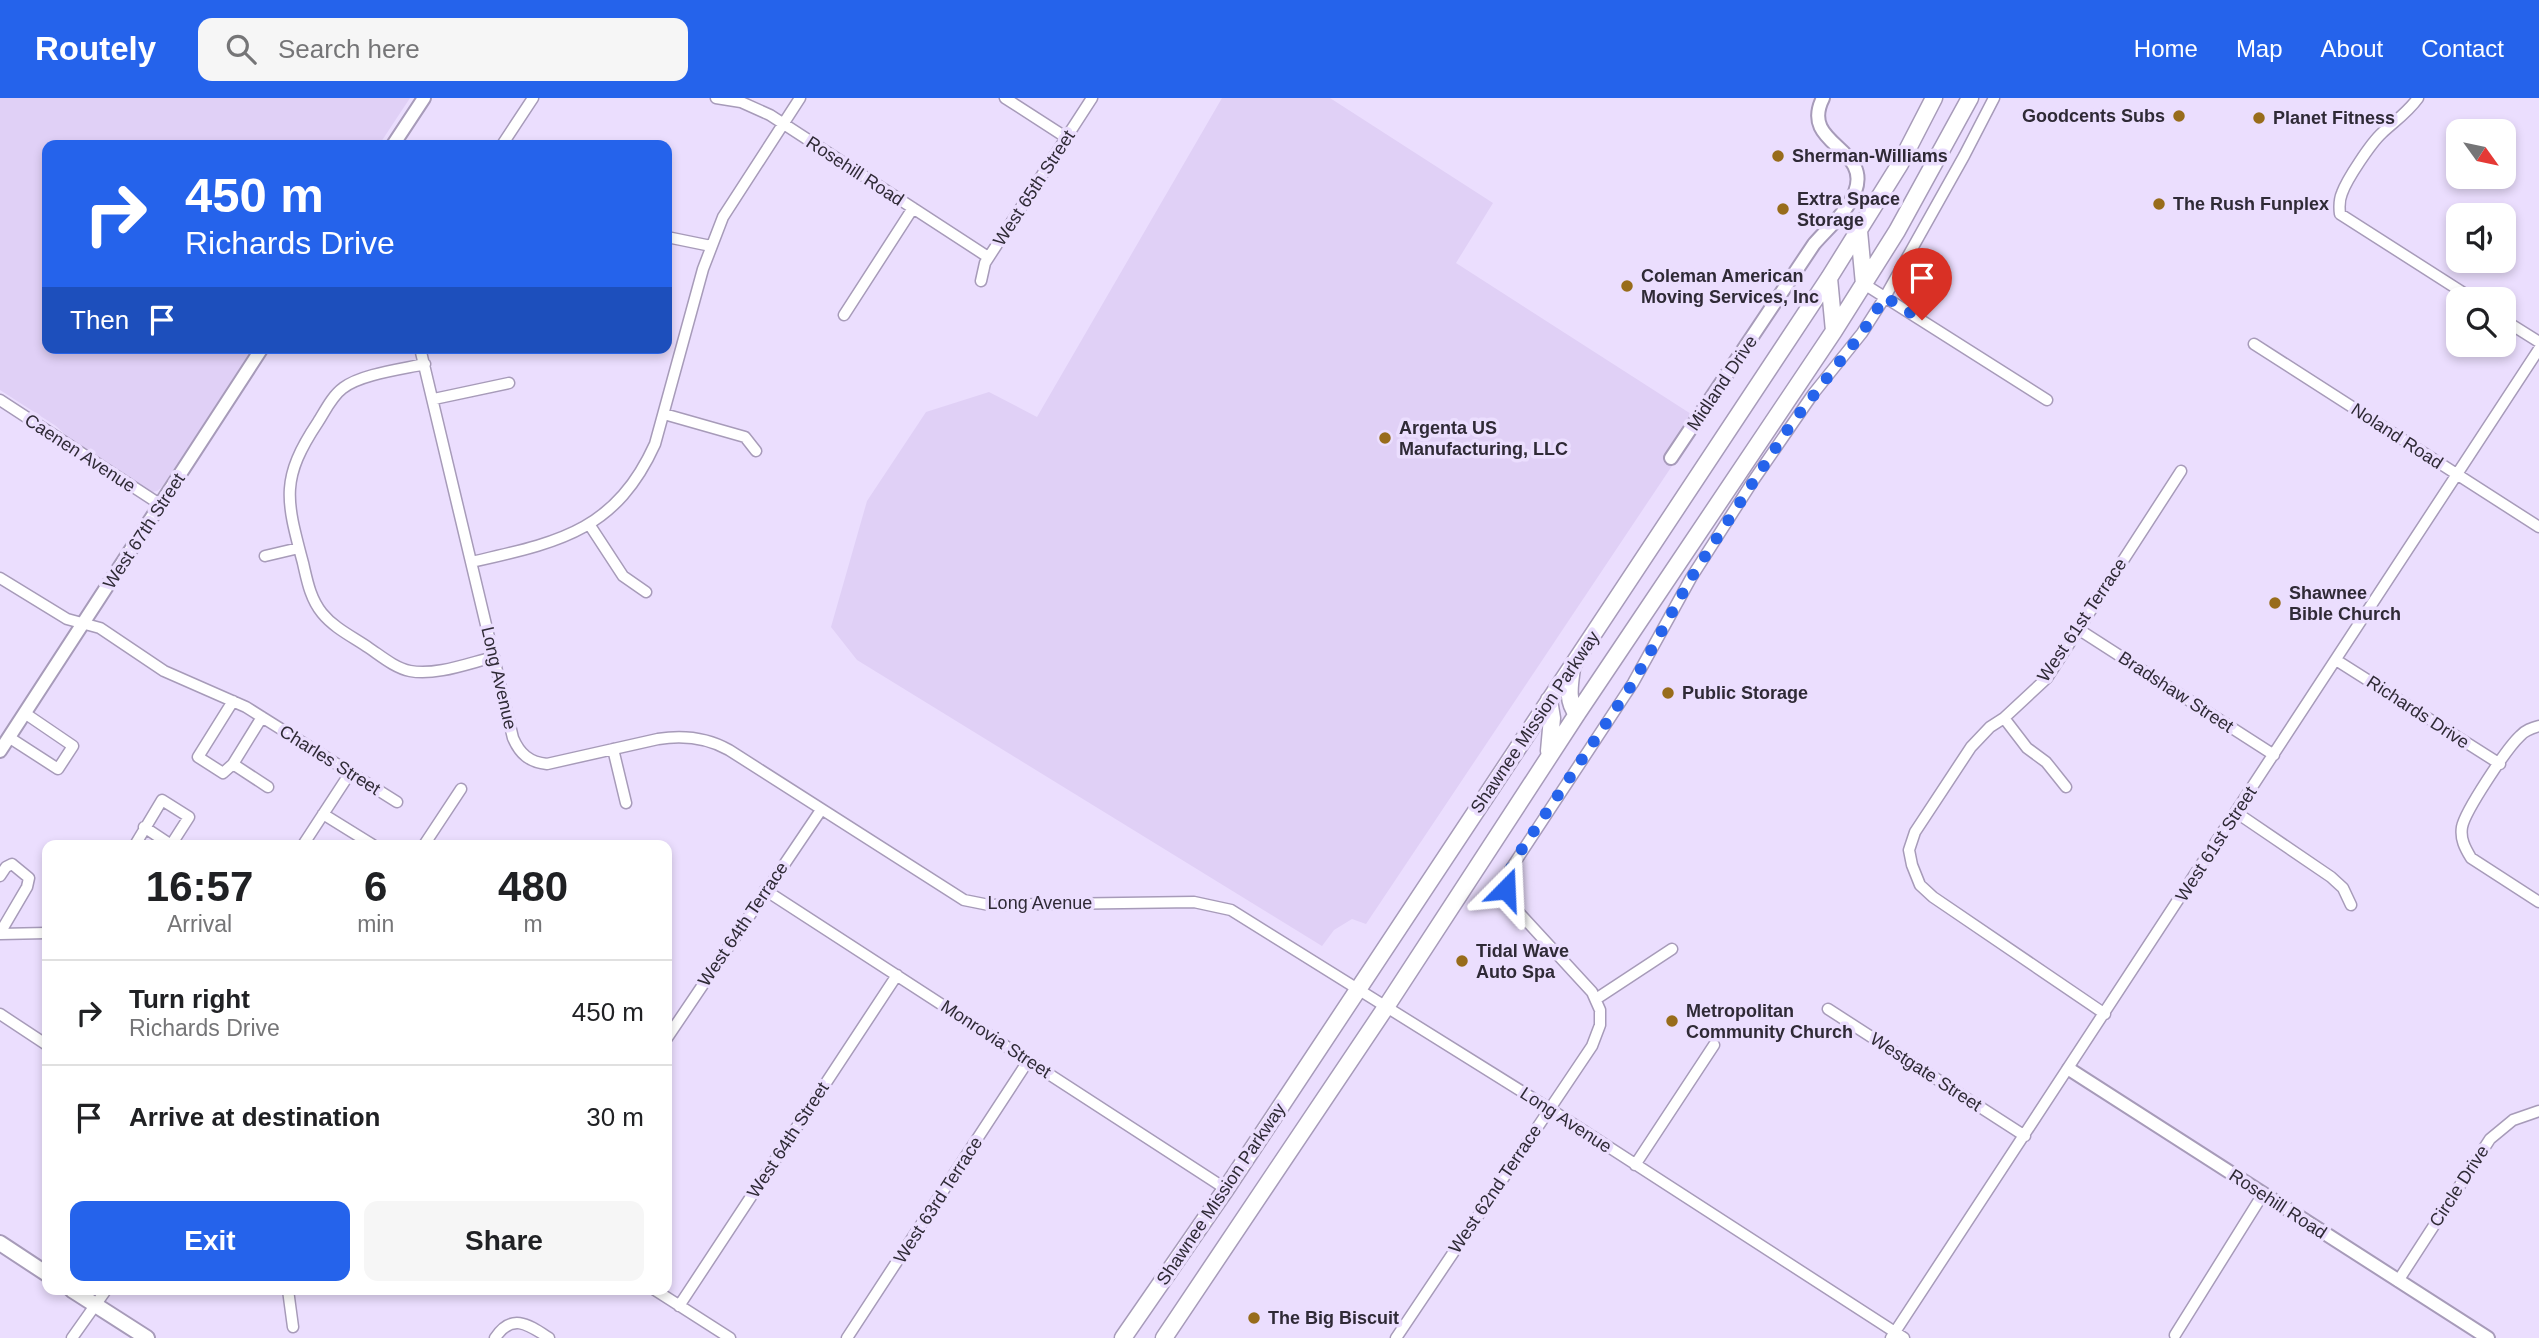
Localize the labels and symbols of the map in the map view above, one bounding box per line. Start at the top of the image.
place label: Goodcents Subs [2022,106,2165,126]
marker: Goodcents Subs [2171,108,2187,124]
place label: Planet Fitness [2273,108,2395,128]
marker: Planet Fitness [2251,110,2267,126]
north arrow [2446,119,2516,189]
street label: West 65th Street [989,126,1079,250]
street label: Rosehill Road [803,132,907,210]
place label: Sherman-Williams [1792,146,1948,166]
marker: Sherman-Williams [1770,148,1786,164]
place label: Extra Space Storage [1797,189,1900,230]
place label: The Rush Funplex [2173,194,2329,214]
marker: The Rush Funplex [2151,196,2167,212]
marker: Extra Space Storage [1775,201,1791,217]
pin [1892,248,1952,320]
place label: Coleman American Moving Services, Inc [1641,266,1819,307]
marker: Coleman American Moving Services, Inc [1619,278,1635,294]
street label: Midland Drive [1683,332,1761,434]
street label: Noland Road [2347,399,2447,473]
street label: Caenen Avenue [21,410,139,496]
place label: Argenta US Manufacturing, LLC [1399,418,1568,459]
marker: Argenta US Manufacturing, LLC [1377,430,1393,446]
street label: West 67th Street [99,469,189,593]
street label: West 61st Terrace [2033,555,2131,685]
place label: Shawnee Bible Church [2289,583,2401,624]
marker: Shawnee Bible Church [2267,595,2283,611]
street label: Long Avenue [477,625,521,731]
street label: Shawnee Mission Parkway [1467,627,1603,817]
street label: Bradshaw Street [2115,647,2237,737]
street label: Richards Drive [2363,671,2473,753]
place label: Public Storage [1682,683,1808,703]
marker: Public Storage [1660,685,1676,701]
street label: Charles Street [276,721,384,799]
street label: West 61st Street [2171,783,2261,905]
position arrow [1469,852,1543,926]
street label: West 64th Terrace [694,858,792,990]
street label: Long Avenue [988,893,1092,913]
place label: Tidal Wave Auto Spa [1476,941,1569,982]
marker: Tidal Wave Auto Spa [1454,953,1470,969]
street label: Monrovia Street [937,996,1055,1082]
place label: Metropolitan Community Church [1686,1001,1853,1042]
marker: Metropolitan Community Church [1664,1013,1680,1029]
street label: Westgate Street [1867,1029,1985,1115]
street label: West 64th Street [743,1078,833,1202]
street label: Long Avenue [1517,1083,1615,1157]
street label: Shawnee Mission Parkway [1153,1099,1289,1289]
street label: West 62nd Terrace [1445,1121,1545,1257]
street label: West 63rd Terrace [890,1133,986,1267]
street label: Circle Drive [2425,1142,2493,1230]
street label: Rosehill Road [2226,1165,2330,1243]
place label: The Big Biscuit [1268,1308,1399,1328]
marker: The Big Biscuit [1246,1310,1262,1326]

